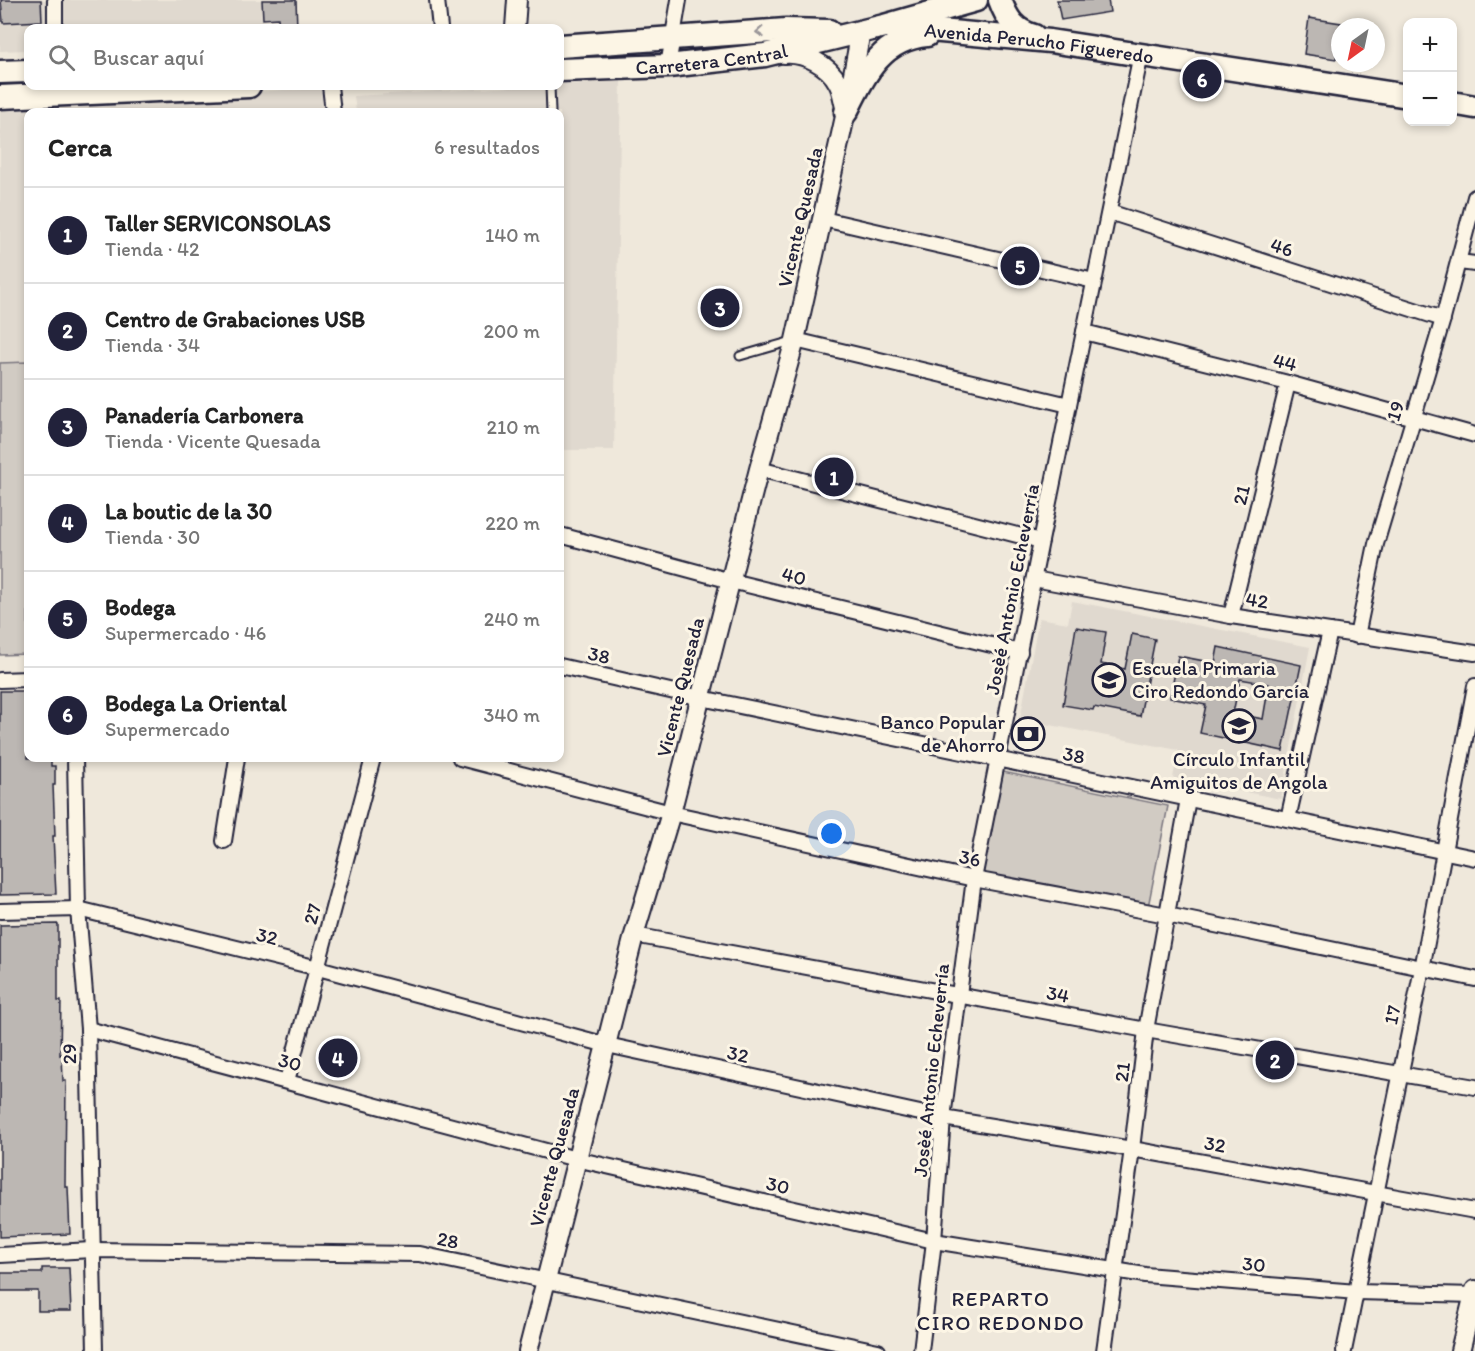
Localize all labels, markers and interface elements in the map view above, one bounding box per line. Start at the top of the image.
street label: Avenida Perucho Figueredo [923,18,1155,69]
north arrow [1331,18,1385,72]
map controls [1403,18,1457,126]
button: + [1403,18,1457,72]
search box [24,24,564,90]
one-way arrow [756,25,765,38]
street label: Carretera Central [635,38,790,79]
icon: search [45,41,78,74]
text: Buscar aquí [93,44,204,71]
pin: 6 [1182,56,1222,101]
button: − [1403,72,1457,126]
text: Cerca [48,131,112,163]
text: 6 resultados [434,135,540,159]
street label: Vicente Quesada [772,144,828,290]
text: Taller SERVICONSOLAS [105,210,331,237]
text: 1 [63,223,72,247]
text: 140 m [485,223,540,247]
street label: 46 [1268,232,1296,262]
text: Tienda · 42 [105,237,200,261]
pin: 5 [1000,244,1040,288]
pin: 3 [700,286,740,330]
text: Centro de Grabaciones USB [105,306,365,333]
text: 2 [62,319,73,343]
text: 200 m [484,319,540,343]
text: Tienda · 34 [105,333,200,357]
street label: 44 [1270,347,1300,377]
street label: 19 [1381,398,1409,424]
text: Panadería Carbonera [105,402,304,429]
text: 3 [62,415,73,439]
text: 210 m [487,415,540,439]
text: Tienda · Vicente Quesada [105,429,321,453]
pin: 1 [814,454,854,500]
street label: Josèé Antonio Echeverría [980,481,1044,697]
street label: 21 [1227,482,1255,508]
text: La boutic de la 30 [105,498,272,525]
text: 4 [61,511,74,535]
text: 220 m [485,511,540,535]
text: Tienda · 30 [105,525,200,549]
street label: 40 [779,561,809,591]
street label: 42 [1244,586,1270,614]
text: Bodega [105,594,176,621]
text: 5 [62,607,73,631]
text: 240 m [484,607,540,631]
street label: Vicente Quesada [651,614,709,760]
text: Supermercado · 46 [105,621,266,645]
street label: 38 [586,641,612,669]
place label: Escuela Primaria Ciro Redondo García [1132,656,1310,703]
school or university icon: Escuela Primaria Ciro Redondo García [1091,662,1127,698]
text: Bodega La Oriental [105,690,287,717]
text: 6 [62,703,73,727]
text: 340 m [483,703,540,727]
school or university icon: Círculo Infantil Amiguitos de Angola [1221,708,1257,744]
place label: Banco Popular de Ahorro [880,710,1005,757]
bank icon: Banco Popular de Ahorro [1010,716,1046,752]
text: Supermercado [105,717,230,741]
street label: 38 [1061,741,1087,769]
place label: Círculo Infantil Amiguitos de Angola [1150,747,1328,794]
your location [817,819,846,848]
street label: 36 [957,844,983,872]
street label: 27 [298,901,326,927]
street label: 32 [254,922,281,950]
street label: Josèé Antonio Echeverría [908,961,954,1178]
street label: 34 [1044,980,1072,1008]
street label: 17 [1378,1003,1406,1027]
pin: 4 [318,1036,358,1080]
pin: 2 [1256,1038,1294,1082]
street label: 32 [725,1040,751,1068]
street label: 29 [57,1043,81,1065]
street label: 30 [276,1047,304,1077]
street label: 21 [1109,1061,1135,1083]
street label: Vicente Quesada [524,1084,584,1229]
street label: 32 [1202,1130,1228,1158]
street label: 30 [764,1171,792,1199]
street label: 28 [435,1226,461,1254]
street label: 30 [1241,1251,1267,1277]
district label: REPARTO CIRO REDONDO [917,1286,1085,1335]

